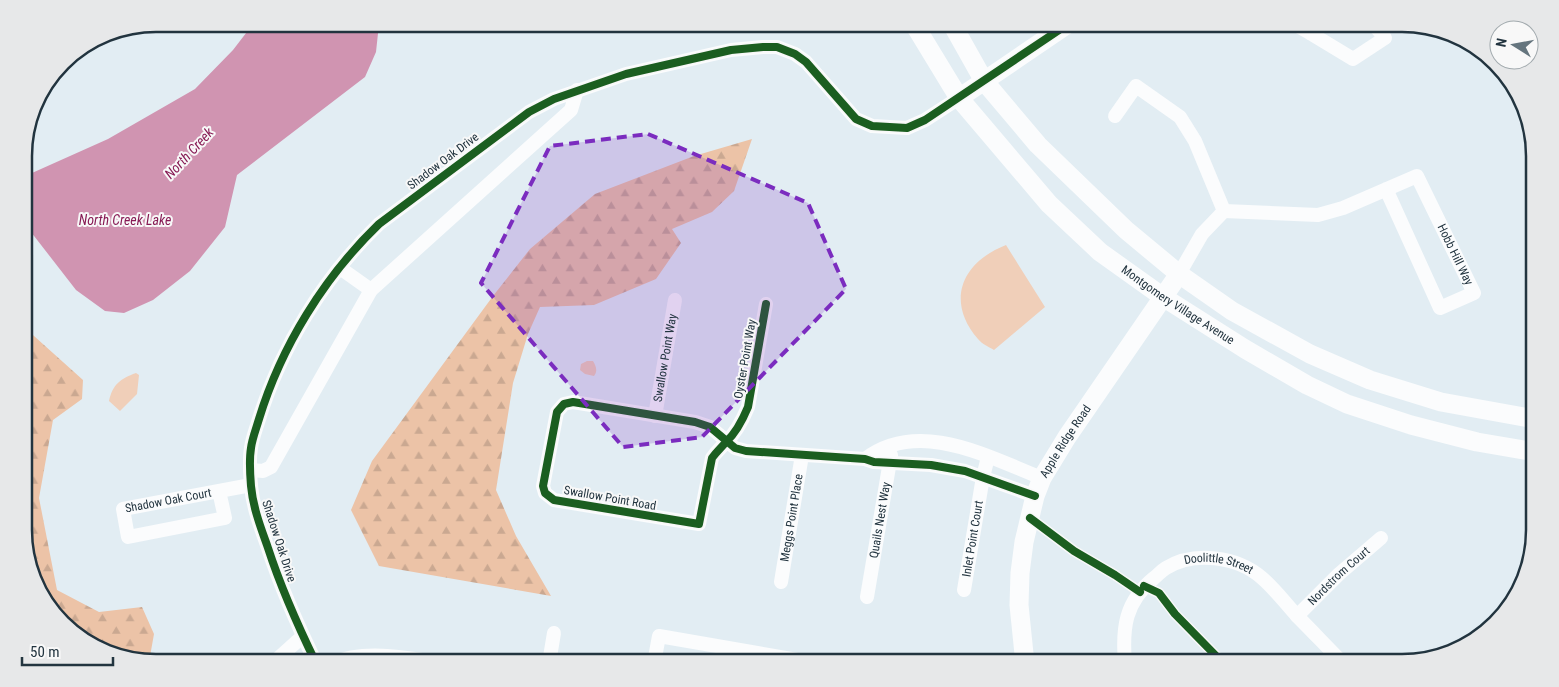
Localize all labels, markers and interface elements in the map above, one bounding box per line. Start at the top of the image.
north arrow [1489,20,1539,70]
text: N [1493,37,1510,48]
water label: North Creek [161,123,217,182]
street label: Shadow Oak Drive [405,129,482,192]
water label: North Creek Lake [79,212,171,228]
street label: Hobb Hill Way [1434,222,1476,287]
street label: Montgomery Village Avenue [1119,263,1237,348]
street label: Swallow Point Way [651,313,679,403]
street label: Oyster Point Way [731,318,759,400]
street label: Apple Ridge Road [1037,402,1094,480]
street label: Meggs Point Place [777,473,806,563]
street label: Quails Nest Way [867,481,893,559]
street label: Swallow Point Road [563,483,657,513]
street label: Shadow Oak Court [124,485,213,515]
street label: Shadow Oak Drive [259,498,299,584]
street label: Inlet Point Court [959,499,986,578]
street label: Nordstrom Court [1305,543,1373,608]
street label: Doolittle Street [1183,551,1256,577]
scale bar [22,634,114,666]
text: 50 m [30,643,60,661]

